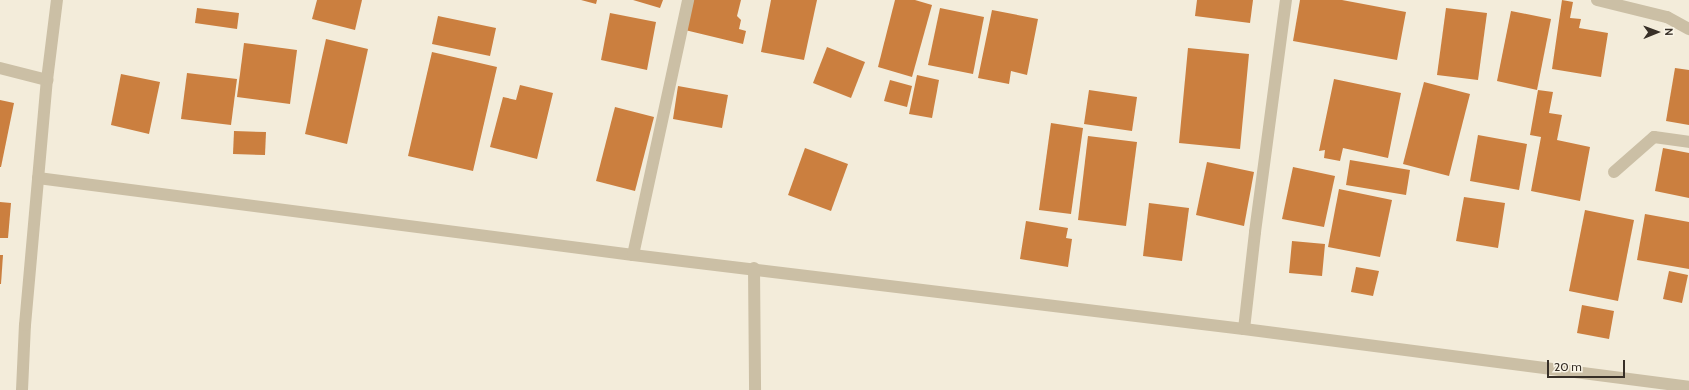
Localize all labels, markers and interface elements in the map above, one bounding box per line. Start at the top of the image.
north arrow [1637,12,1677,52]
text: N [1662,28,1676,36]
scale bar [1549,352,1627,378]
text: 20 m [1554,359,1582,374]

